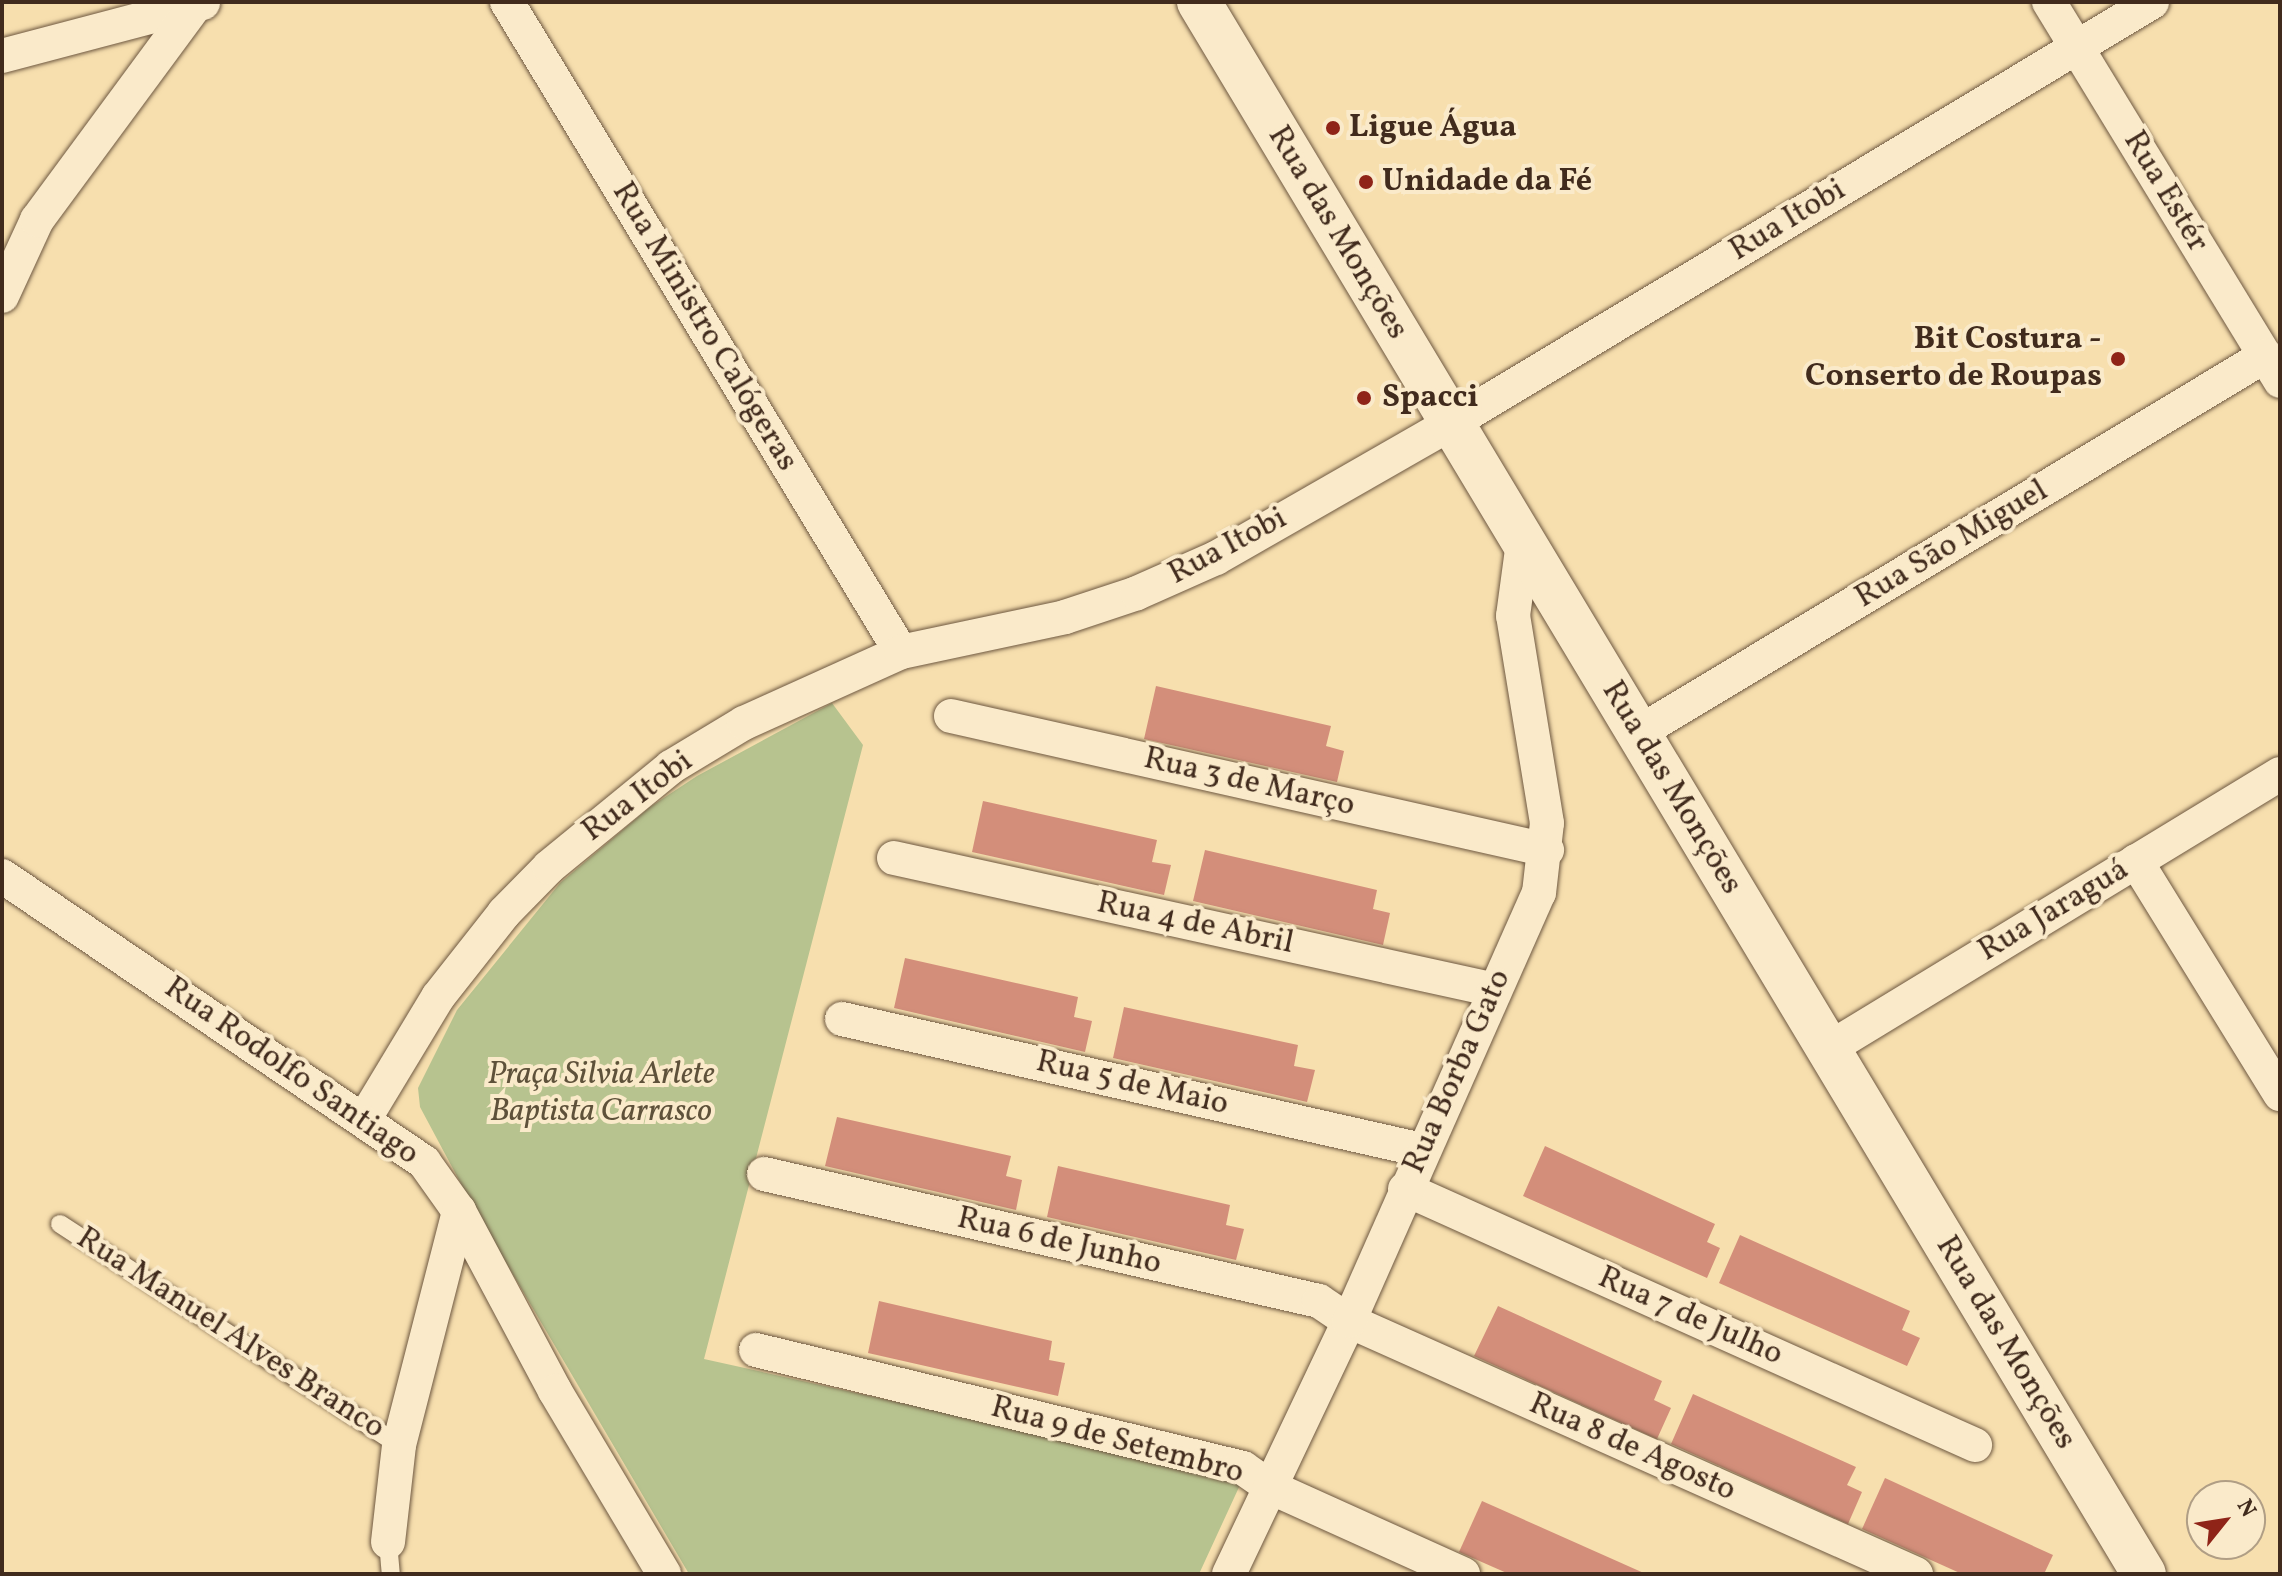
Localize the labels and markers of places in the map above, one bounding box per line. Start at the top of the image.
place label: Ligue Água [1349,109,1517,147]
marker: Ligue Água [1324,119,1342,137]
place label: Unidade da Fé [1382,163,1592,201]
marker: Unidade da Fé [1357,173,1375,191]
place label: Bit Costura - Conserto de Roupas [1805,322,2102,397]
marker: Bit Costura - Conserto de Roupas [2109,350,2127,368]
place label: Spacci [1382,379,1479,417]
marker: Spacci [1353,387,1375,409]

